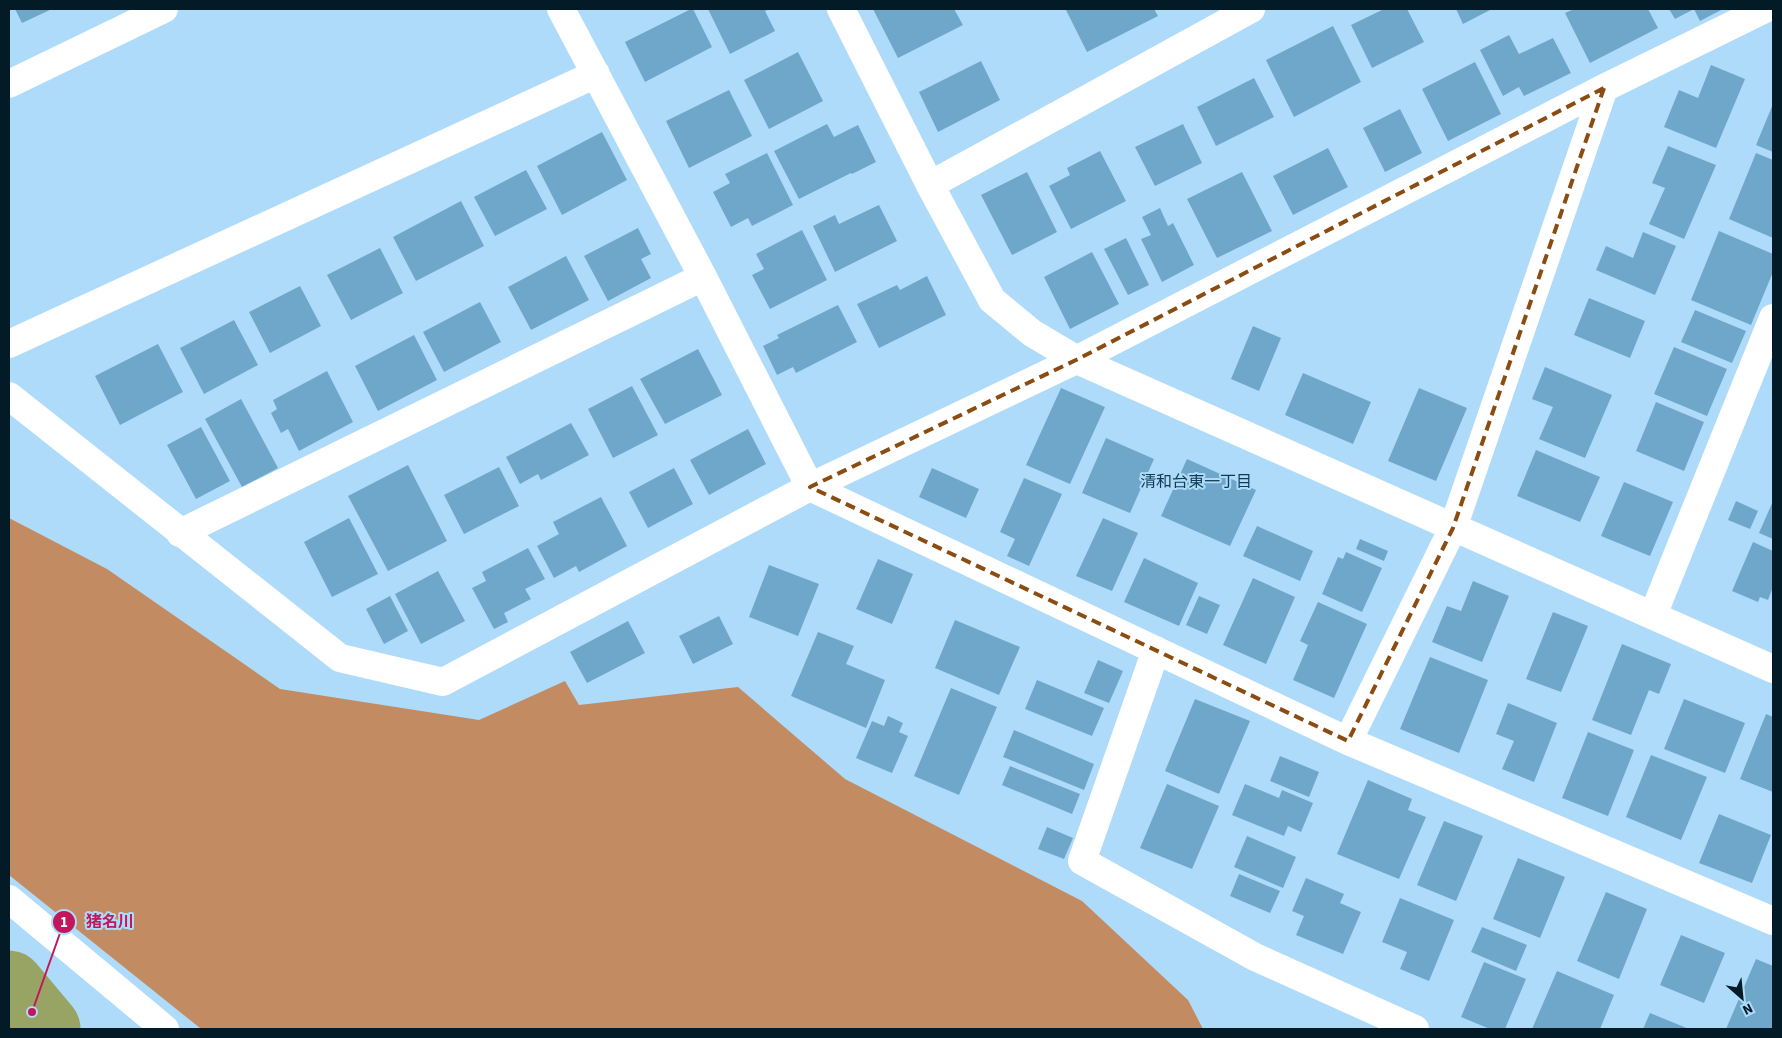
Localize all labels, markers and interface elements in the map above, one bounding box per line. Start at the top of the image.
district label: 清和台東一丁目 [1140,471,1252,493]
callout: 猪名川 [51,906,144,937]
text: 猪名川 [86,911,134,933]
text: 1 [60,912,68,933]
north arrow [1717,973,1767,1023]
text: N [1739,998,1756,1020]

